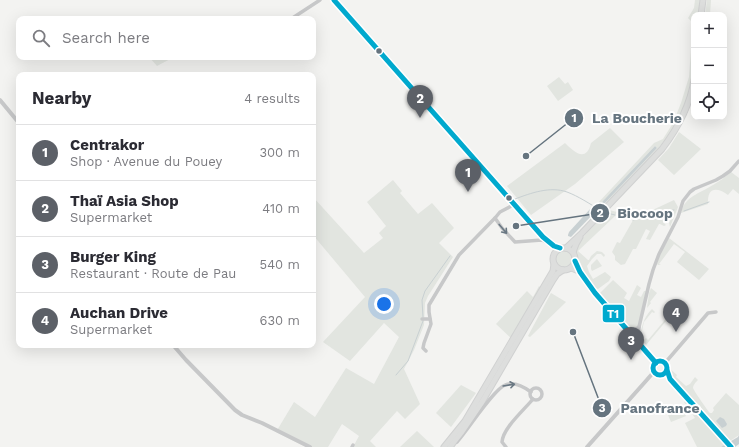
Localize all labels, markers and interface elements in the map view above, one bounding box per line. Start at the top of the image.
map controls [691,12,727,120]
button: + [691,12,727,48]
search box [16,16,316,60]
icon: search [30,27,52,49]
text: Search here [62,29,150,47]
unlabelled marker [374,46,384,56]
button: − [691,48,727,84]
button: locate [691,84,727,120]
pin: 2 [407,85,433,118]
text: Nearby [32,88,91,108]
text: 4 results [244,91,300,106]
callout: La Boucherie [564,105,690,131]
text: La Boucherie [592,110,682,126]
text: 1 [571,111,577,125]
text: Centrakor [70,136,144,154]
text: 1 [42,145,48,160]
text: 300 m [259,145,300,160]
text: Shop · Avenue du Pouey [70,154,222,169]
pin: 1 [455,159,481,192]
text: Thaï Asia Shop [70,192,179,210]
unlabelled marker [504,193,514,203]
callout: Biocoop [590,200,681,226]
text: 2 [41,201,49,216]
text: 410 m [262,201,300,216]
text: Biocoop [617,205,673,221]
text: 2 [596,206,604,220]
text: Supermarket [70,210,152,225]
one-way arrow [499,224,508,234]
text: Burger King [70,248,156,266]
text: 3 [41,257,49,272]
text: 540 m [260,257,300,272]
text: Restaurant · Route de Pau [70,266,236,281]
your location [374,294,394,314]
pin: 4 [663,299,689,332]
text: Auchan Drive [70,304,168,322]
line badge: T1 [602,304,625,323]
text: T1 [607,308,619,321]
text: 4 [41,313,49,328]
text: 630 m [260,313,300,328]
text: Supermarket [70,322,152,337]
pin: 3 [618,327,644,360]
one-way arrow [502,381,515,389]
callout: Panofrance [592,395,707,421]
text: Panofrance [620,400,700,416]
text: 3 [598,401,606,415]

